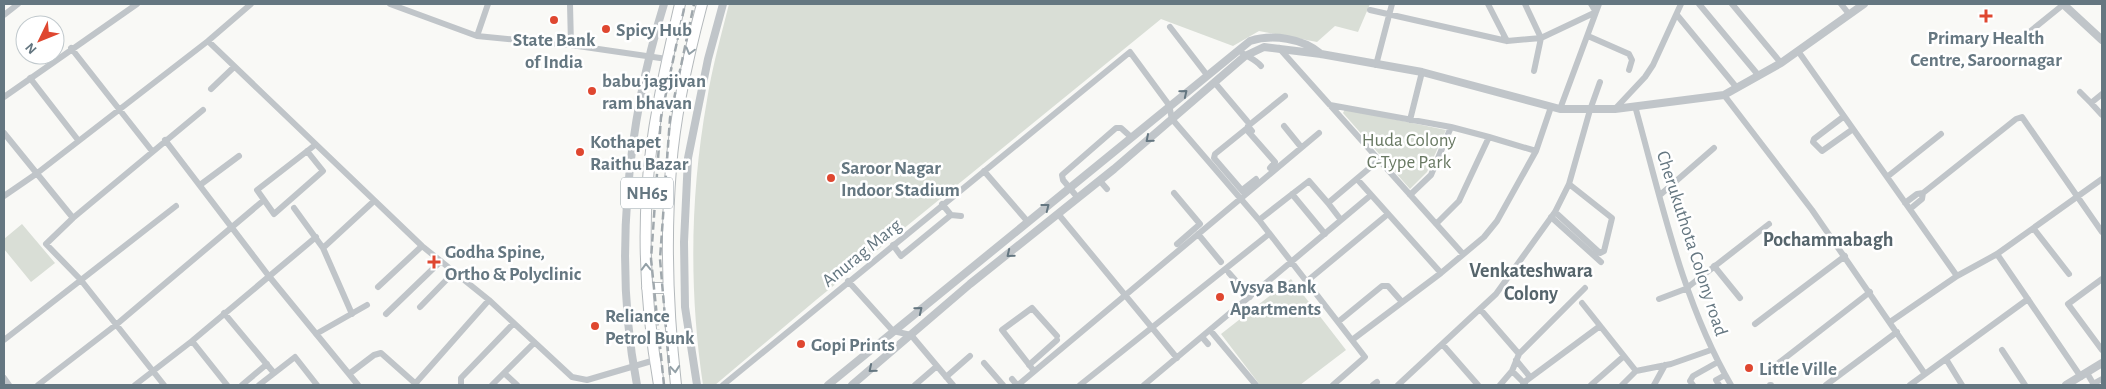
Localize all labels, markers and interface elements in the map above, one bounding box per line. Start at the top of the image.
marker: Primary Health Centre, Saroornagar [1979,9,1993,23]
marker: State Bank of India [548,14,560,26]
north arrow [15,15,65,65]
place label: Spicy Hub [616,21,692,40]
marker: Spicy Hub [600,23,612,35]
place label: Primary Health Centre, Saroornagar [1910,29,2062,70]
place label: State Bank of India [513,31,596,72]
text: N [23,40,40,57]
one-way arrow [685,46,696,55]
place label: babu jagjivan ram bhavan [602,72,706,113]
marker: babu jagjivan ram bhavan [586,85,598,97]
one-way arrow [1179,89,1188,98]
park label: Huda Colony C-Type Park [1362,131,1456,172]
place label: Kothapet Raithu Bazar [590,133,689,174]
one-way arrow [1145,134,1154,143]
marker: Kothapet Raithu Bazar [574,146,586,158]
street label: Cherukuthota Colony road [1653,149,1731,338]
place label: Saroor Nagar Indoor Stadium [841,159,960,200]
marker: Saroor Nagar Indoor Stadium [825,172,837,184]
road number: NH65 [621,178,673,208]
one-way arrow [1040,205,1049,213]
street label: Anurag Marg [819,215,906,291]
district label: Pochammabagh [1763,230,1893,250]
place label: Godha Spine, Ortho & Polyclinic [445,243,582,284]
one-way arrow [1006,248,1015,257]
marker: Godha Spine, Ortho & Polyclinic [427,255,441,269]
district label: Venkateshwara Colony [1469,261,1593,304]
one-way arrow [641,263,651,271]
place label: Vysya Bank Apartments [1230,278,1321,319]
marker: Vysya Bank Apartments [1214,291,1226,303]
one-way arrow [914,306,923,315]
place label: Reliance Petrol Bunk [605,307,695,348]
marker: Reliance Petrol Bunk [589,320,601,332]
place label: Gopi Prints [811,336,895,355]
marker: Gopi Prints [795,338,807,350]
place label: Little Ville [1759,360,1837,379]
marker: Little Ville [1743,362,1755,374]
one-way arrow [868,363,877,372]
one-way arrow [669,365,680,373]

